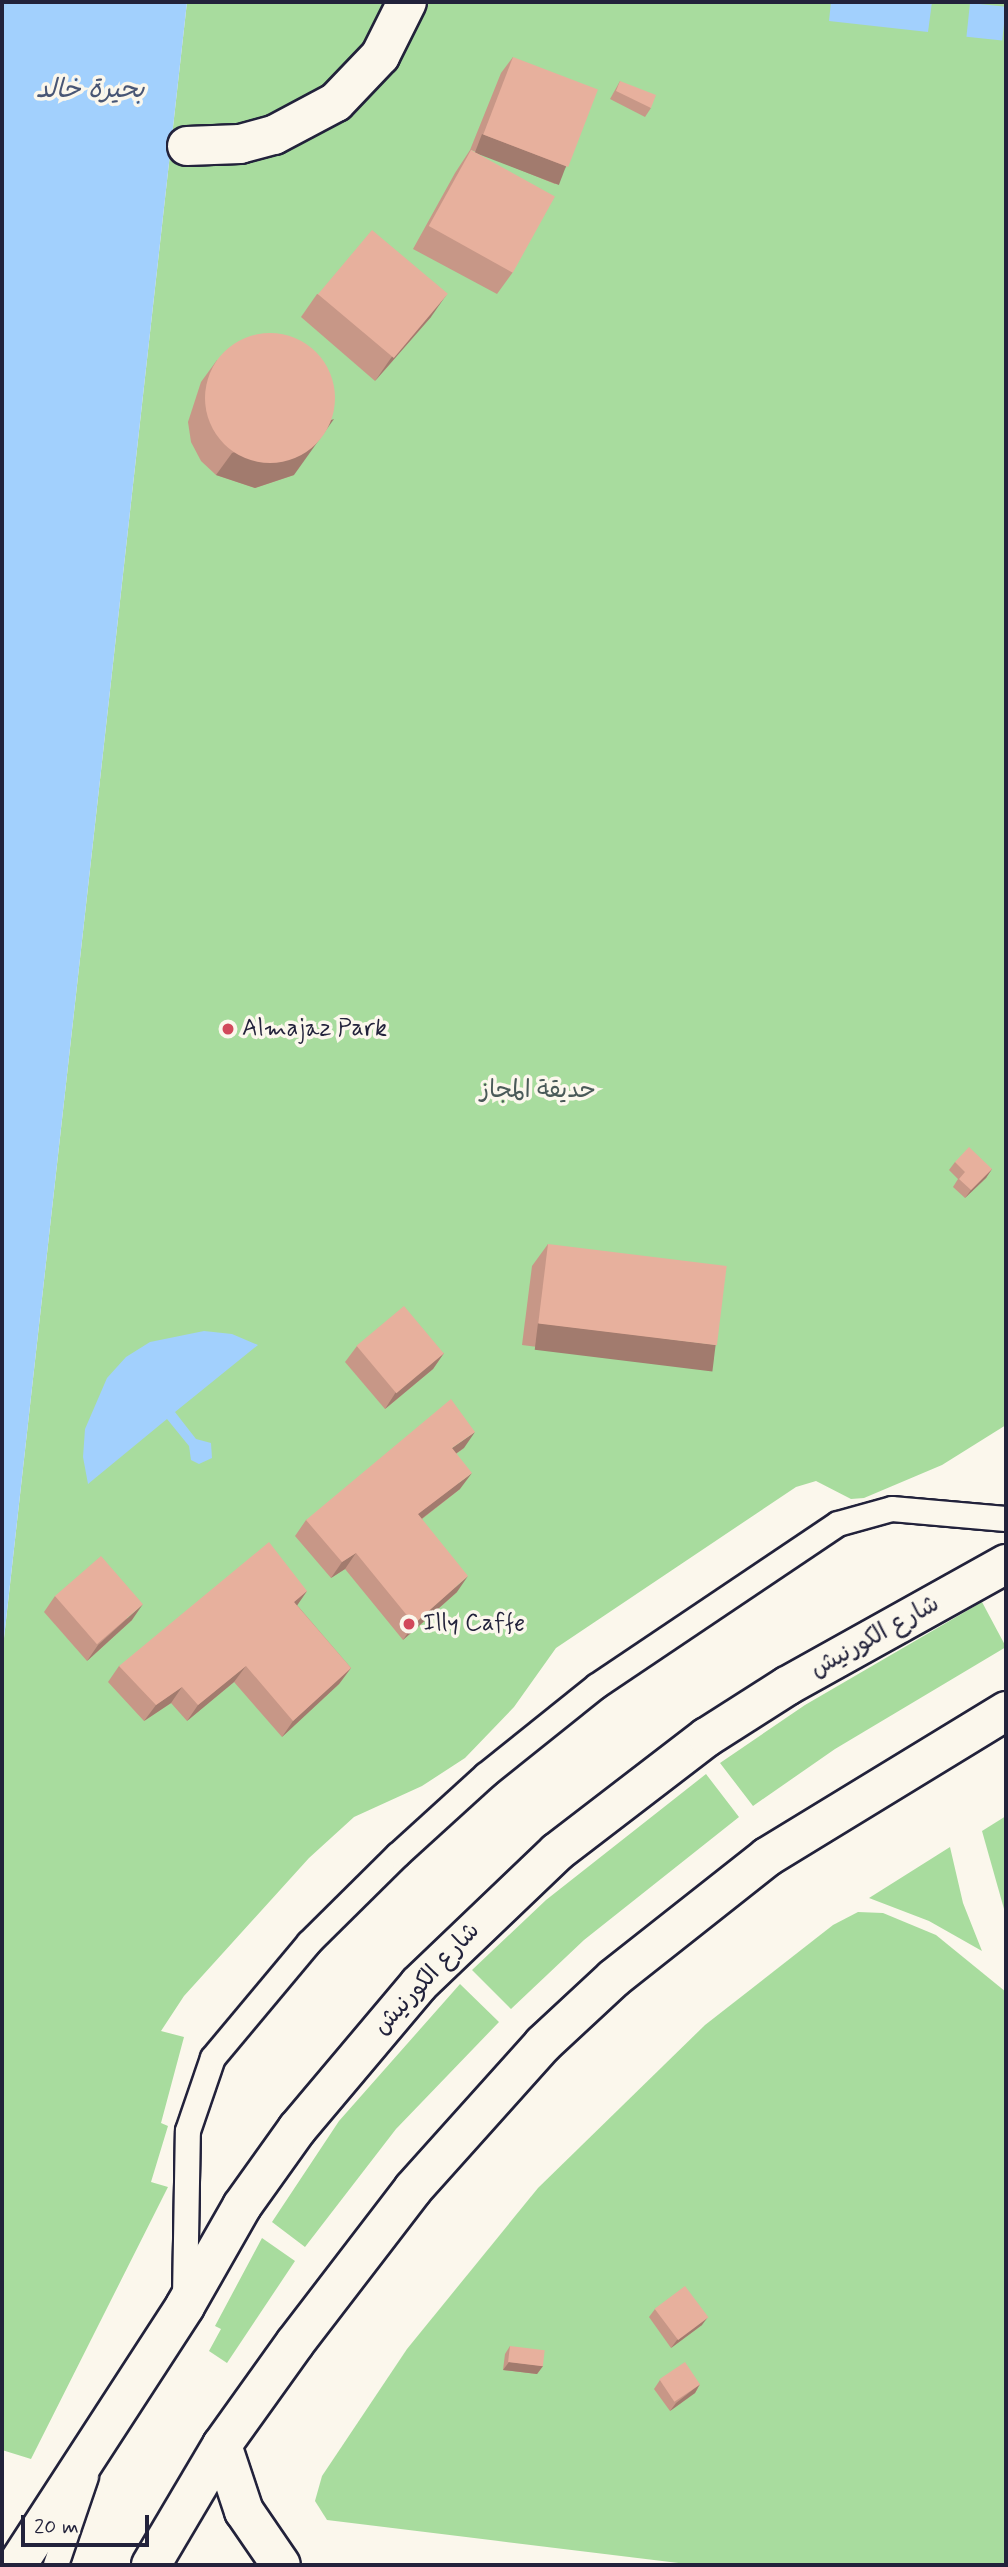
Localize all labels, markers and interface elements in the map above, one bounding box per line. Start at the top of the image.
water label: بحيرة خالد [36,75,144,107]
place label: Almajaz Park [242,1015,385,1043]
marker: Almajaz Park [220,1021,236,1037]
park label: حديقة المجاز [480,1077,596,1105]
street label: شارع الكورنيش [806,1590,944,1684]
place label: Illy Caffe [423,1610,525,1638]
marker: Illy Caffe [401,1616,417,1632]
street label: شارع الكورنيش [368,1917,486,2041]
scale bar [24,2500,152,2544]
text: 20 m [34,2513,79,2541]

